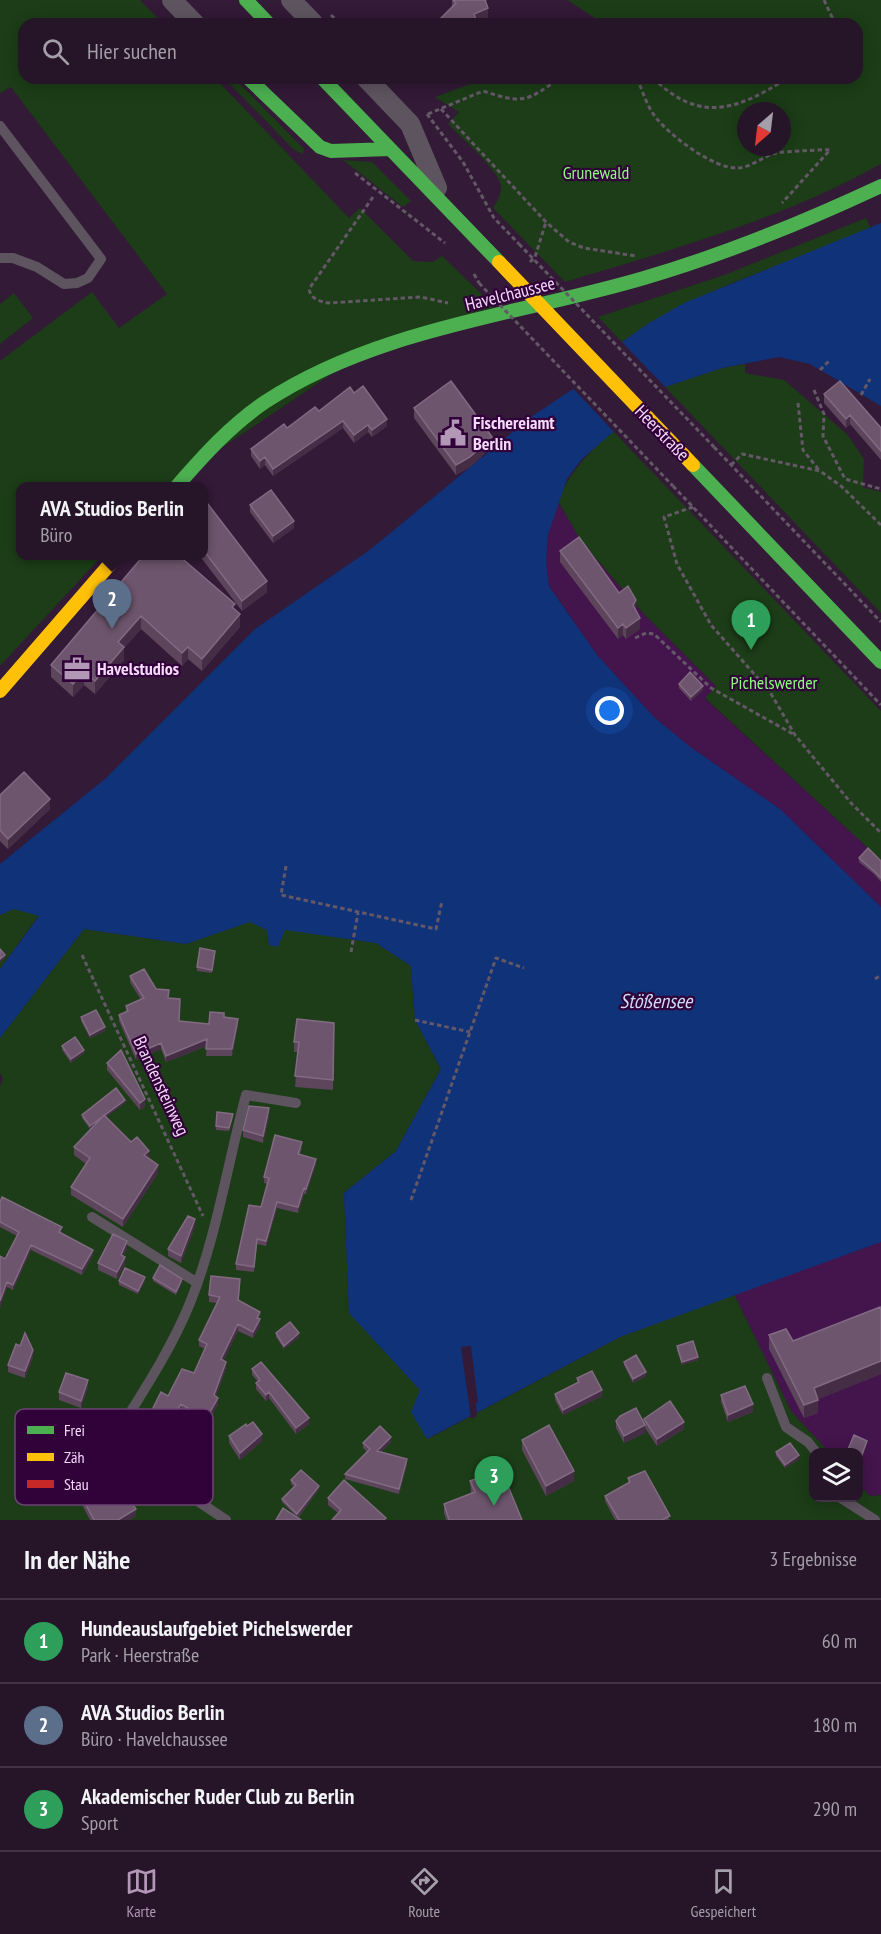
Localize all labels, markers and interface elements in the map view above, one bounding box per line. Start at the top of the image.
search box [18,18,863,84]
icon: search [39,35,72,68]
text: Hier suchen [87,37,177,65]
north arrow [737,102,791,156]
park label: Grunewald [563,161,629,184]
street label: Havelchaussee [463,271,557,316]
street label: Heerstraße [630,400,694,465]
place label: Fischereiamt Berlin [473,411,555,455]
public building icon: Fischereiamt Berlin [438,418,468,448]
popup [16,482,208,560]
text: AVA Studios Berlin [40,494,184,522]
text: Büro [40,522,72,548]
pin: 2 [92,580,132,629]
pin: 1 [732,600,771,650]
office icon: Havelstudios [62,654,92,684]
place label: Havelstudios [97,657,179,680]
park label: Pichelswerder [730,671,818,694]
your location [595,696,624,725]
water label: Stößensee [620,988,694,1014]
street label: Brandensteinweg [128,1032,195,1139]
legend [15,1409,213,1505]
text: Frei [64,1420,85,1440]
text: Zäh [64,1447,84,1467]
map controls [809,1448,863,1502]
button: layers [809,1448,863,1502]
pin: 3 [474,1456,514,1506]
text: Stau [64,1474,89,1494]
text: In der Nähe [24,1543,130,1576]
text: 3 Ergebnisse [769,1546,857,1572]
text: Hundeauslaufgebiet Pichelswerder [81,1614,352,1642]
text: 1 [39,1628,48,1654]
text: 60 m [822,1628,857,1654]
text: Park · Heerstraße [81,1642,199,1668]
text: AVA Studios Berlin [81,1698,225,1726]
text: 2 [39,1712,48,1738]
text: 180 m [813,1712,857,1738]
text: Büro · Havelchaussee [81,1726,228,1752]
text: Akademischer Ruder Club zu Berlin [81,1782,354,1810]
text: 3 [39,1796,48,1822]
text: 290 m [813,1796,857,1822]
text: Sport [81,1810,118,1836]
tab: Karte [125,1865,158,1921]
tab: Route [408,1865,441,1921]
tab: Gespeichert [691,1865,756,1921]

